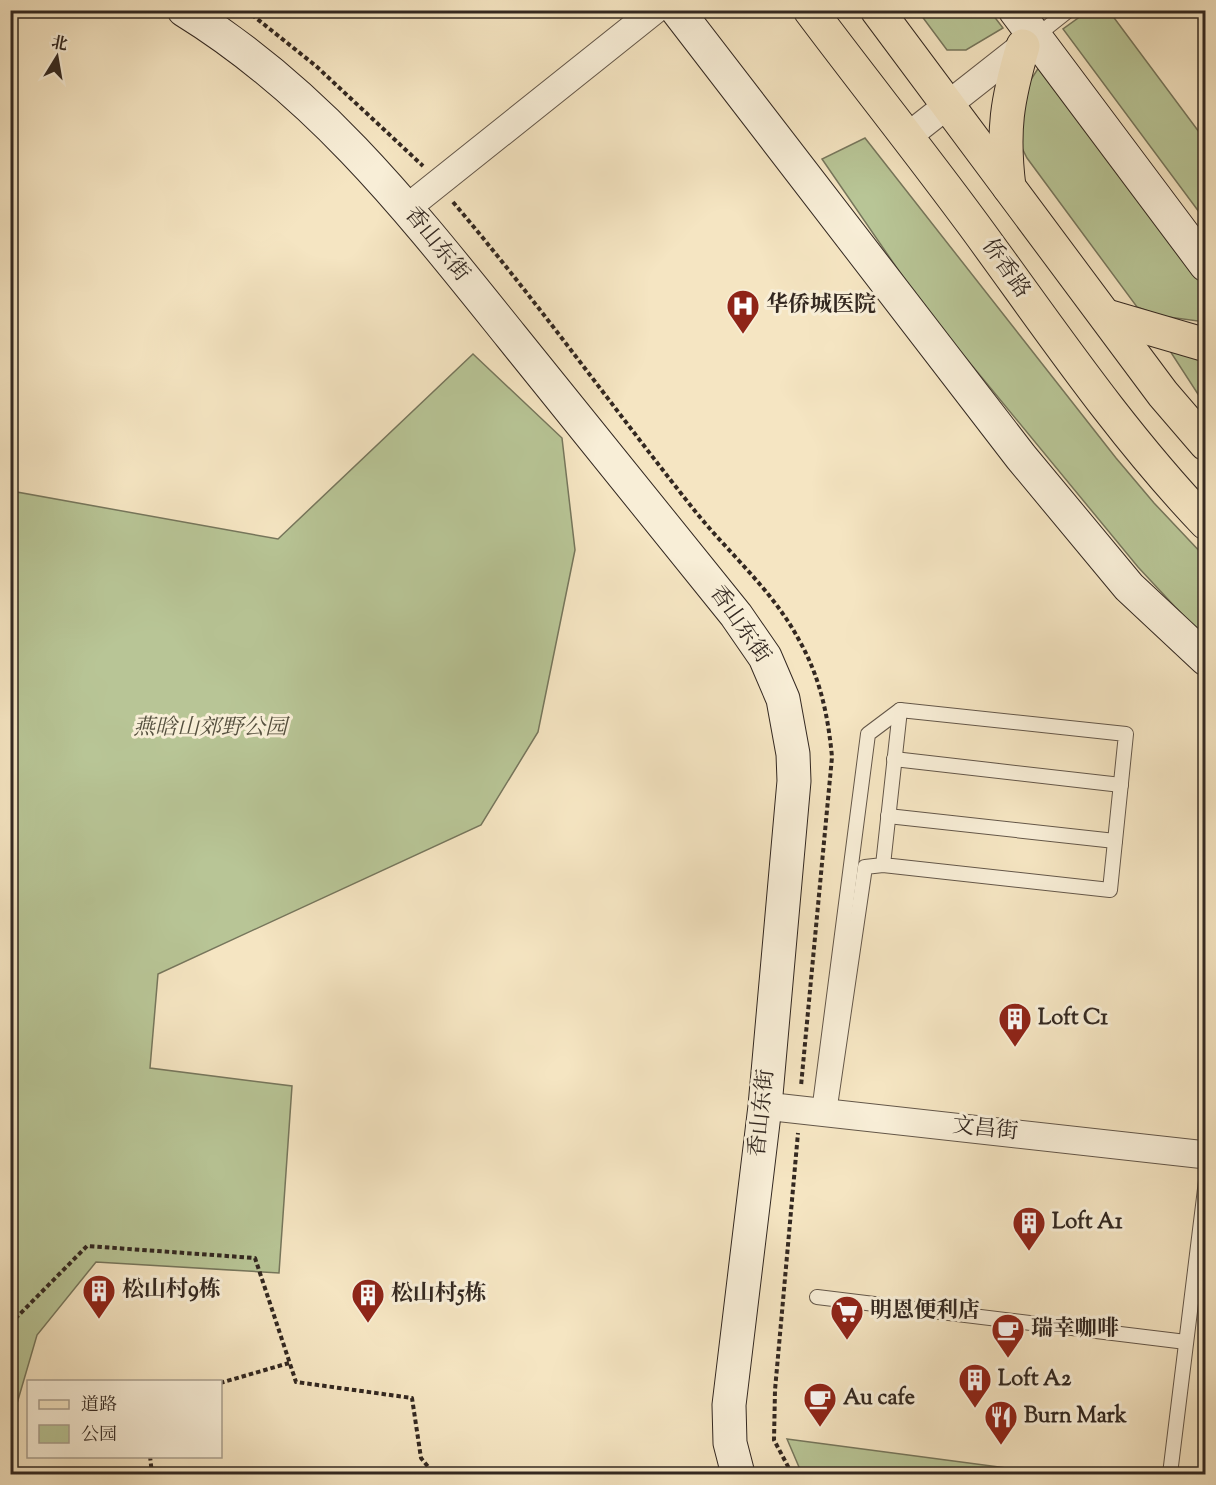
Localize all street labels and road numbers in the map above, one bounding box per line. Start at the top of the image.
street label: 香山东街 [396,201,476,289]
street label: 侨香路 [973,233,1037,305]
street label: 香山东街 [701,580,777,670]
street label: 香山东街 [742,1068,784,1158]
street label: 文昌街 [951,1111,1019,1149]

